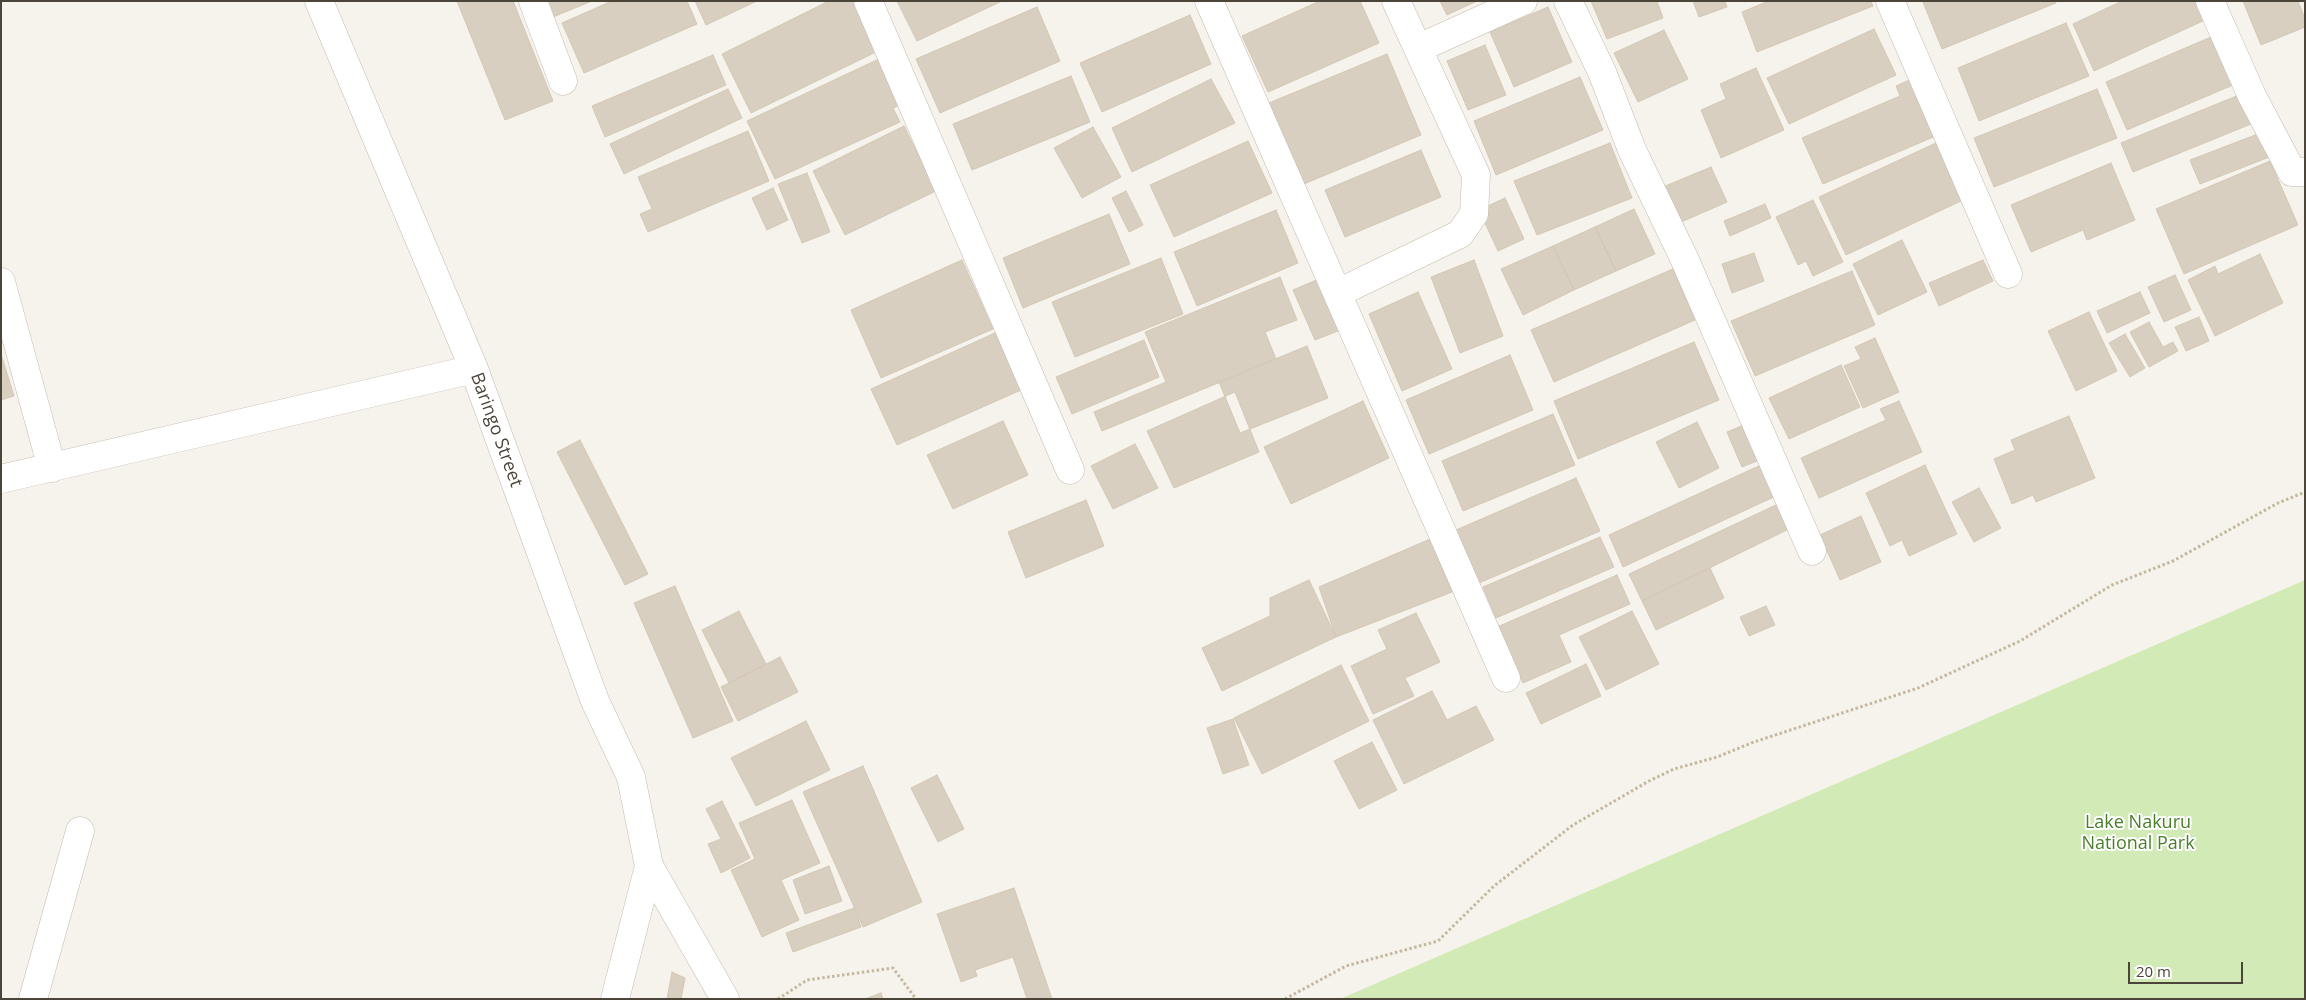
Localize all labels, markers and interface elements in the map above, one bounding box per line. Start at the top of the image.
street label: Baringo Street [465,370,527,490]
park label: Lake Nakuru National Park [2081,812,2195,854]
scale bar [2131,952,2246,984]
text: 20 m [2136,961,2171,981]

